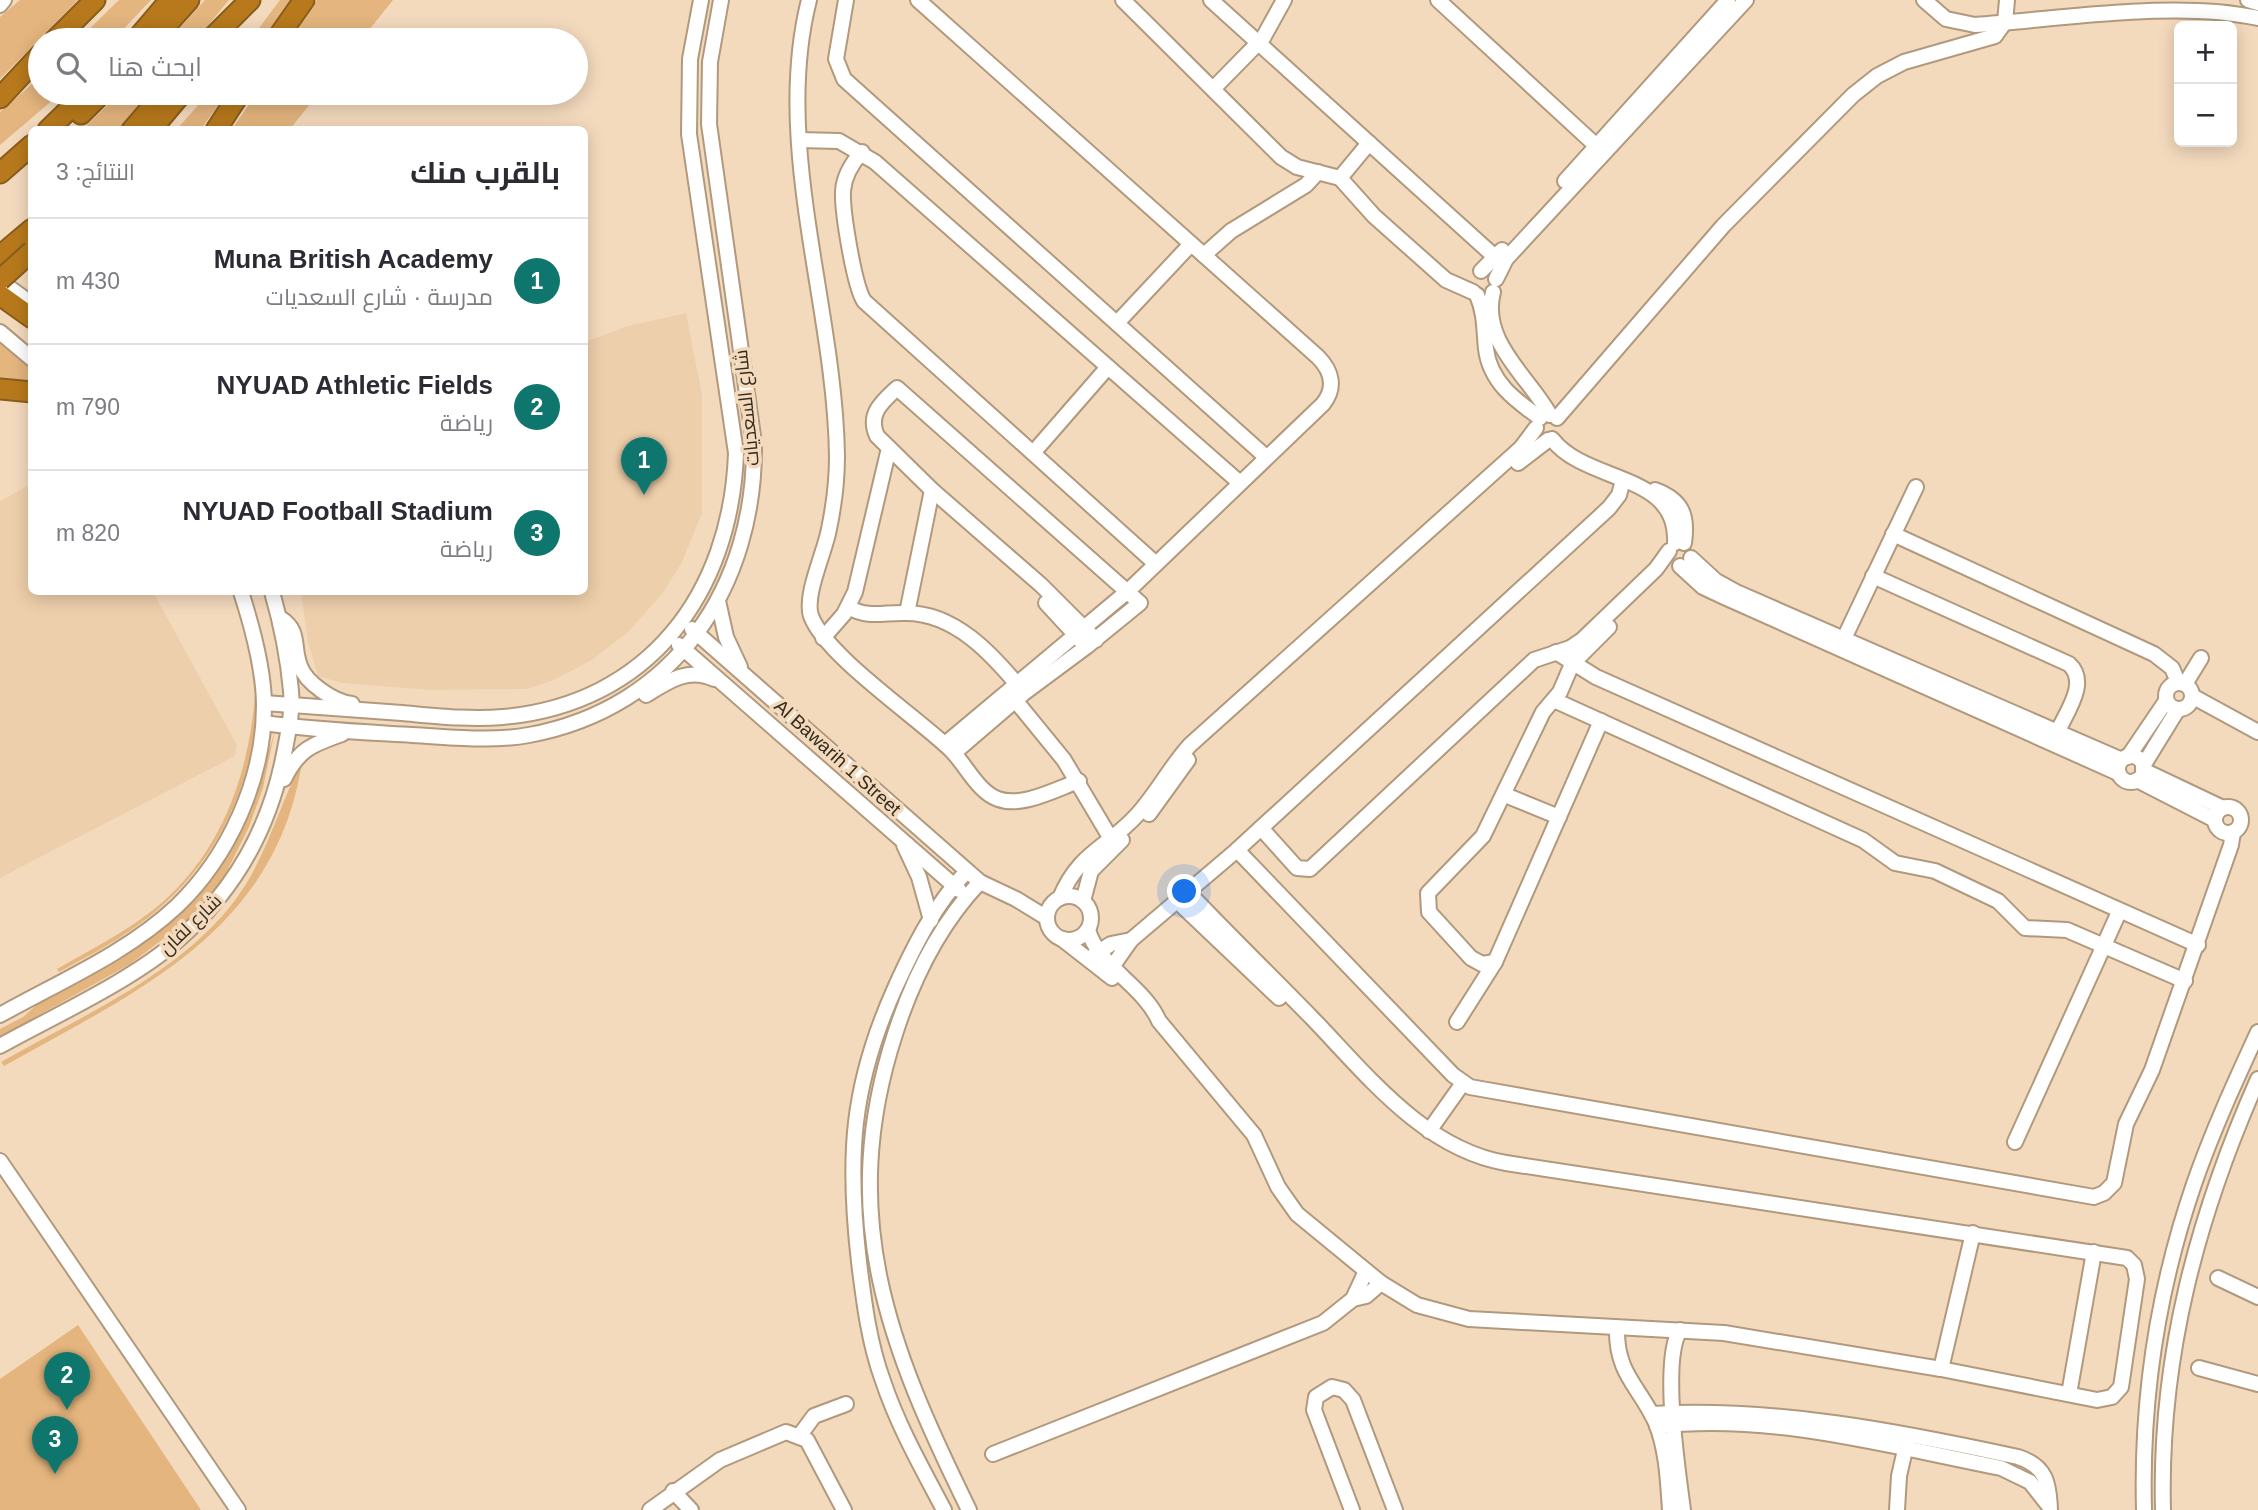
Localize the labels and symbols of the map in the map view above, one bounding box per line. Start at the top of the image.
street label: شارع السعديات [730,349,766,467]
pin: 1 [621,437,667,495]
street label: Al Bawarih 1 Street [770,695,906,820]
your location [1167,874,1201,908]
street label: شارع لفان [155,890,228,961]
pin: 2 [44,1352,90,1410]
pin: 3 [32,1416,78,1474]

